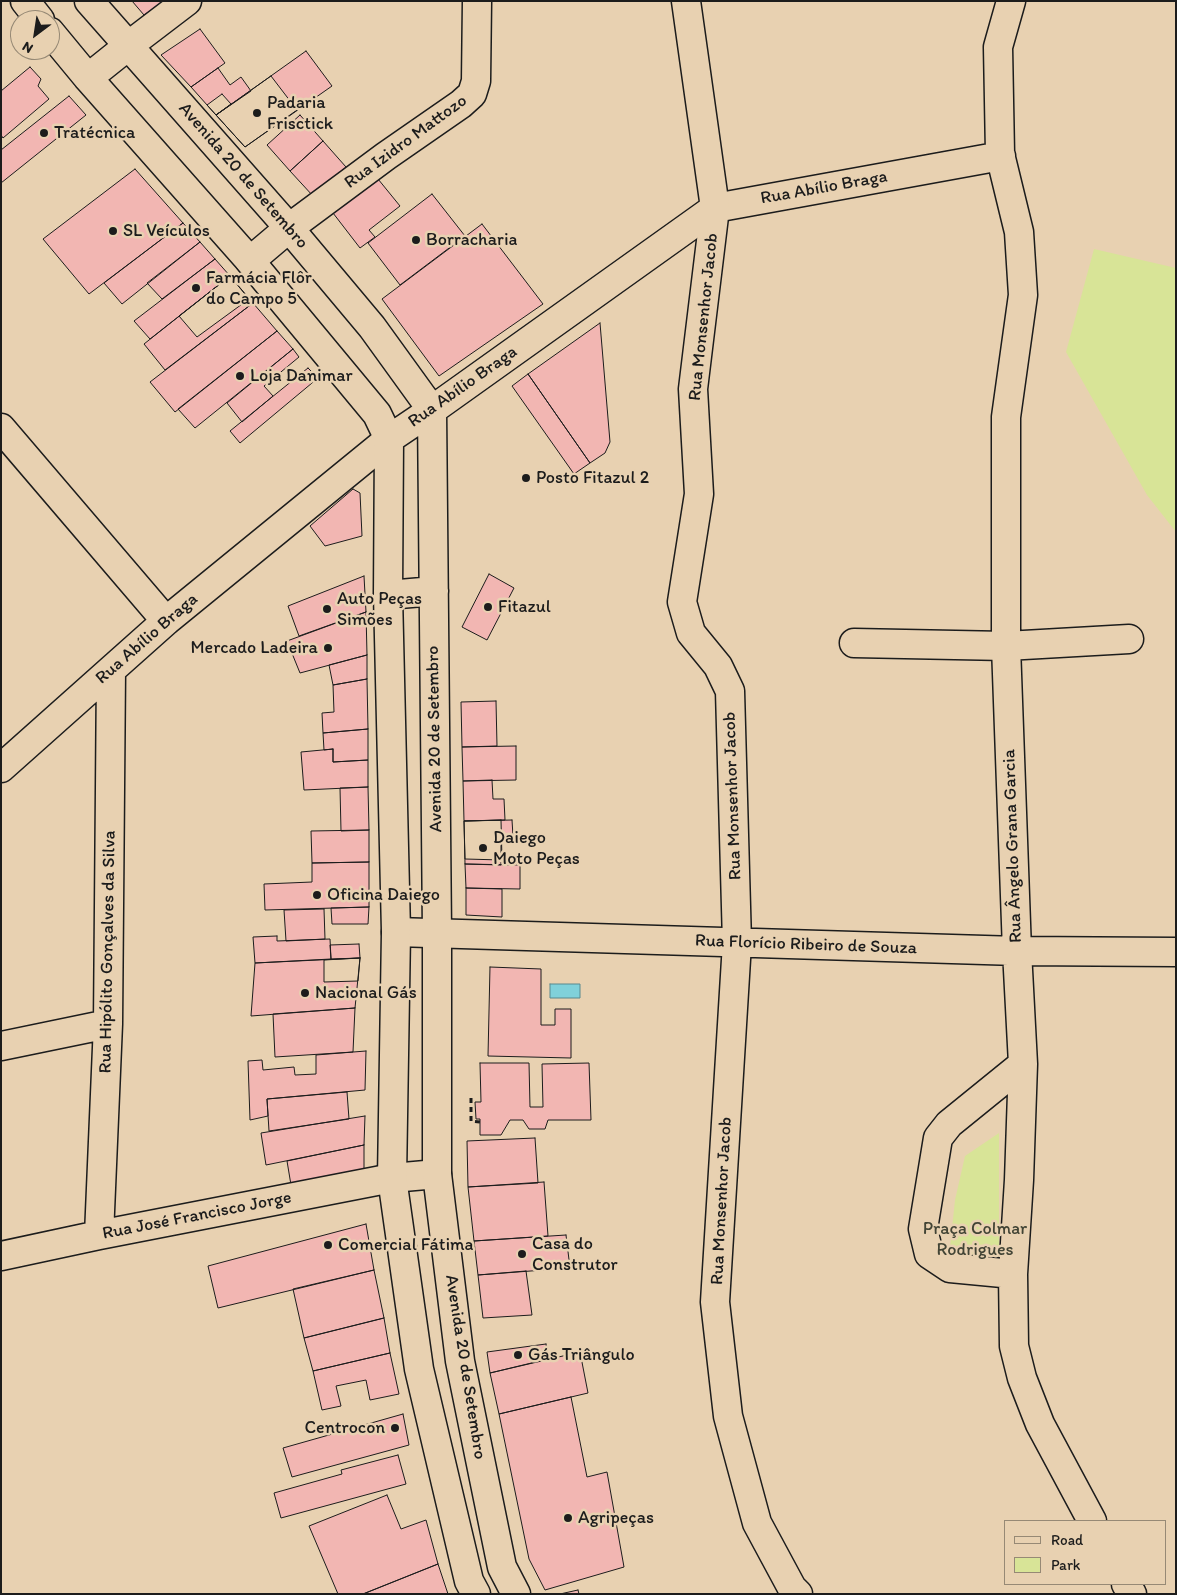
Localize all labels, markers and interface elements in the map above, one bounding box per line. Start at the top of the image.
north arrow [10,10,60,60]
text: N [19,38,36,57]
street label: Rua Izidro Mattozo [340,90,472,194]
place label: Padaria Frisctick [267,92,333,134]
street label: Avenida 20 de Setembro [174,98,312,254]
marker: Padaria Frisctick [251,107,263,119]
place label: Tratécnica [54,122,135,144]
marker: Tratécnica [38,127,50,139]
street label: Rua Abílio Braga [759,166,889,210]
place label: SL Veículos [123,220,210,242]
marker: SL Veículos [107,225,119,237]
place label: Borracharia [426,229,517,251]
street label: Rua Monsenhor Jacob [684,232,724,402]
marker: Borracharia [410,234,422,246]
place label: Farmácia Flôr do Campo 5 [206,267,312,310]
marker: Farmácia Flôr do Campo 5 [190,282,202,294]
street label: Rua Abílio Braga [404,341,522,433]
place label: Loja Danimar [250,365,353,387]
marker: Loja Danimar [234,370,246,382]
place label: Posto Fitazul 2 [536,467,649,489]
marker: Posto Fitazul 2 [520,472,532,484]
place label: Auto Peças Simões [337,588,422,630]
street label: Rua Abílio Braga [92,589,202,689]
place label: Fitazul [498,596,551,618]
marker: Fitazul [482,601,494,613]
marker: Auto Peças Simões [321,603,333,615]
place label: Mercado Ladeira [190,637,318,659]
marker: Mercado Ladeira [322,642,334,654]
street label: Avenida 20 de Setembro [423,645,447,833]
street label: Rua Monsenhor Jacob [719,711,747,881]
street label: Rua Ângelo Grana Garcia [999,749,1027,943]
place label: Daiego Moto Peças [493,827,580,870]
street label: Rua Hipólito Gonçalves da Silva [95,830,121,1074]
marker: Daiego Moto Peças [477,842,489,854]
place label: Oficina Daiego [327,884,440,906]
marker: Oficina Daiego [311,889,323,901]
street label: Rua Florício Ribeiro de Souza [695,930,917,960]
place label: Nacional Gás [315,982,417,1004]
marker: Nacional Gás [299,987,311,999]
street label: Rua Monsenhor Jacob [707,1116,737,1286]
street label: Rua José Francisco Jorge [101,1187,293,1245]
park label: Praça Colmar Rodrigues [923,1218,1027,1260]
place label: Casa do Construtor [532,1233,618,1276]
place label: Comercial Fátima [338,1234,473,1256]
marker: Comercial Fátima [322,1239,334,1251]
marker: Casa do Construtor [516,1248,528,1260]
street label: Avenida 20 de Setembro [440,1273,490,1461]
place label: Gás Triângulo [528,1344,635,1366]
marker: Gás Triângulo [512,1349,524,1361]
place label: Centrocon [304,1417,385,1439]
marker: Centrocon [389,1422,401,1434]
place label: Agripeças [578,1507,654,1529]
marker: Agripeças [562,1512,574,1524]
legend [1004,1520,1167,1585]
text: Road [1051,1531,1083,1549]
text: Park [1051,1556,1081,1574]

